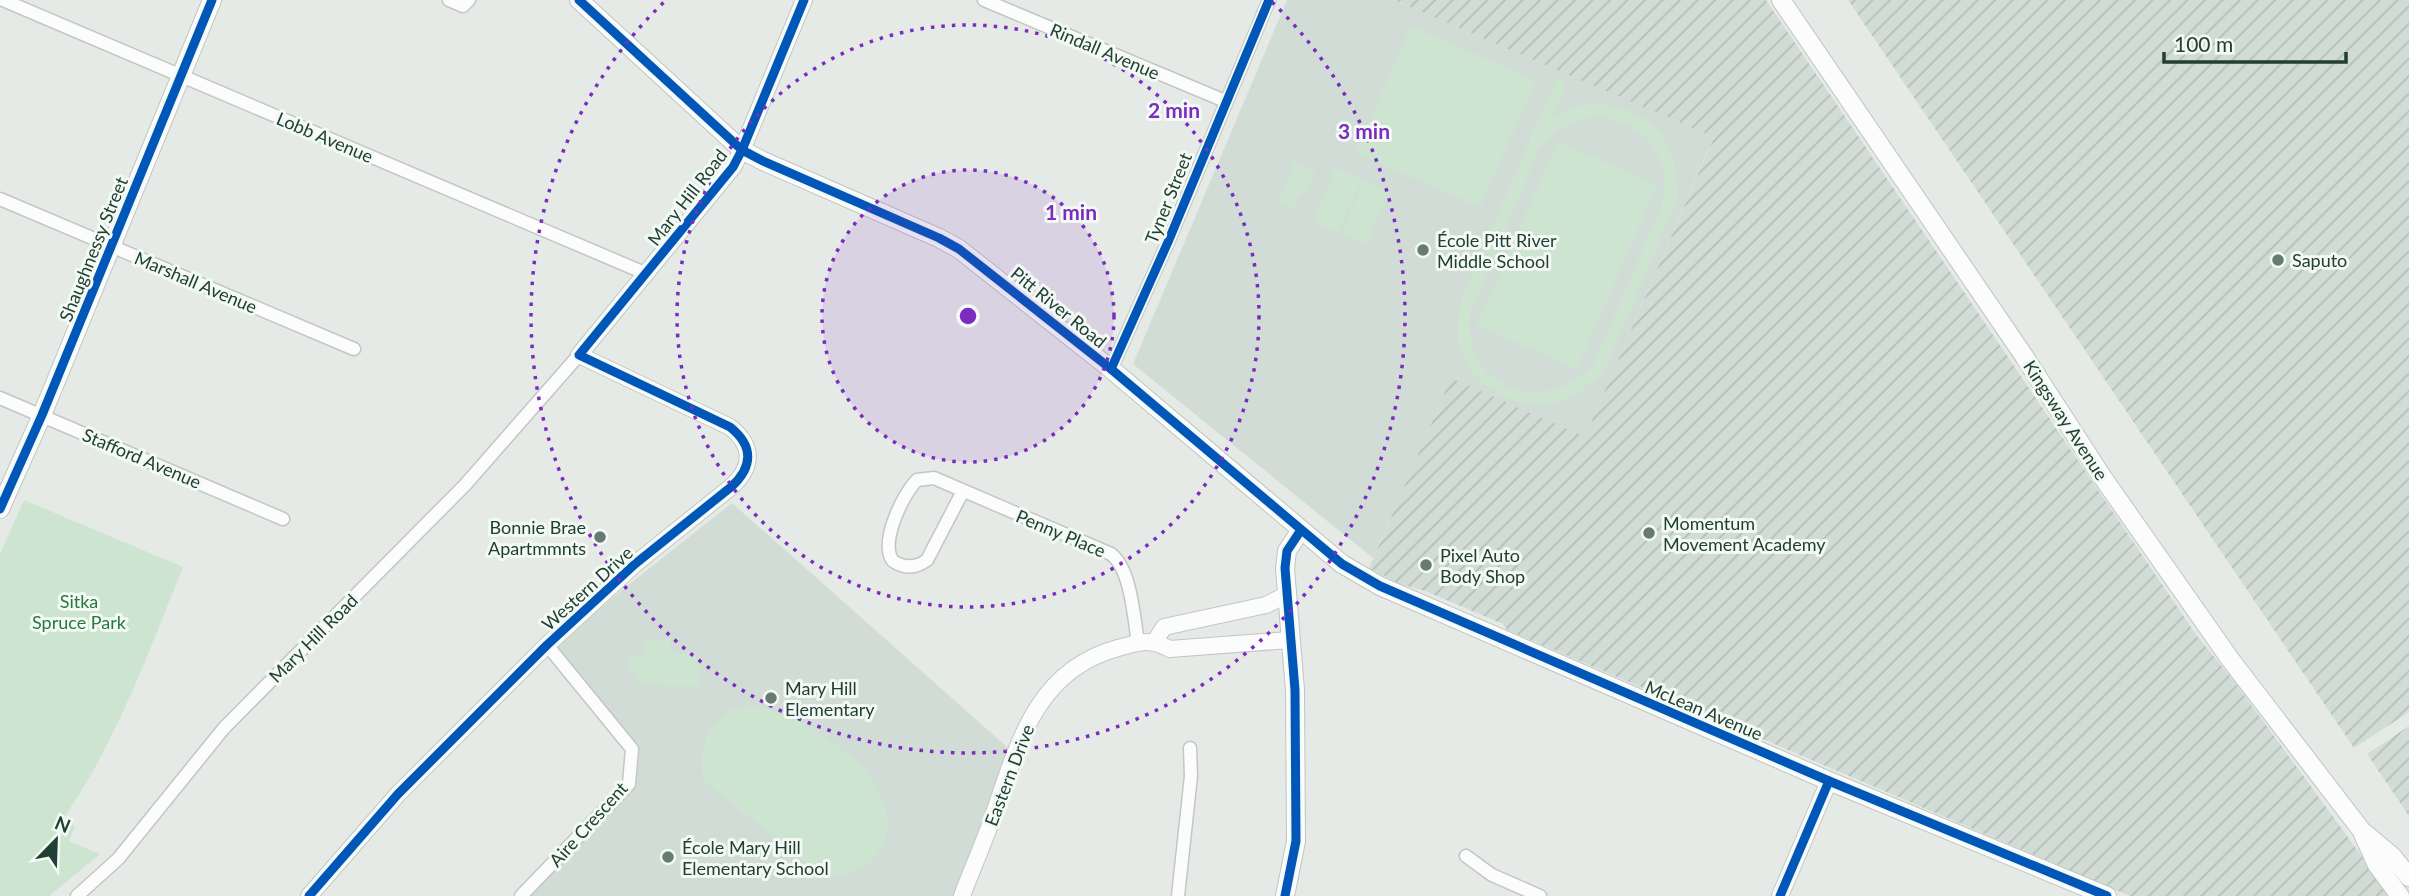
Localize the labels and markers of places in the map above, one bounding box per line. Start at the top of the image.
place label: École Pitt River Middle School [1437,229,1557,272]
marker: École Pitt River Middle School [1415,242,1431,258]
place label: Saputo [2292,249,2347,271]
marker: Saputo [2270,252,2286,268]
centre of rings [956,304,980,328]
place label: Momentum Movement Academy [1663,512,1826,555]
place label: Bonnie Brae Apartmmnts [488,516,586,559]
marker: Momentum Movement Academy [1641,525,1657,541]
marker: Bonnie Brae Apartmmnts [592,529,608,545]
place label: Pixel Auto Body Shop [1440,544,1525,587]
marker: Pixel Auto Body Shop [1418,557,1434,573]
place label: Mary Hill Elementary [785,677,875,720]
marker: Mary Hill Elementary [763,690,779,706]
place label: École Mary Hill Elementary School [682,836,829,879]
marker: École Mary Hill Elementary School [660,849,676,865]

